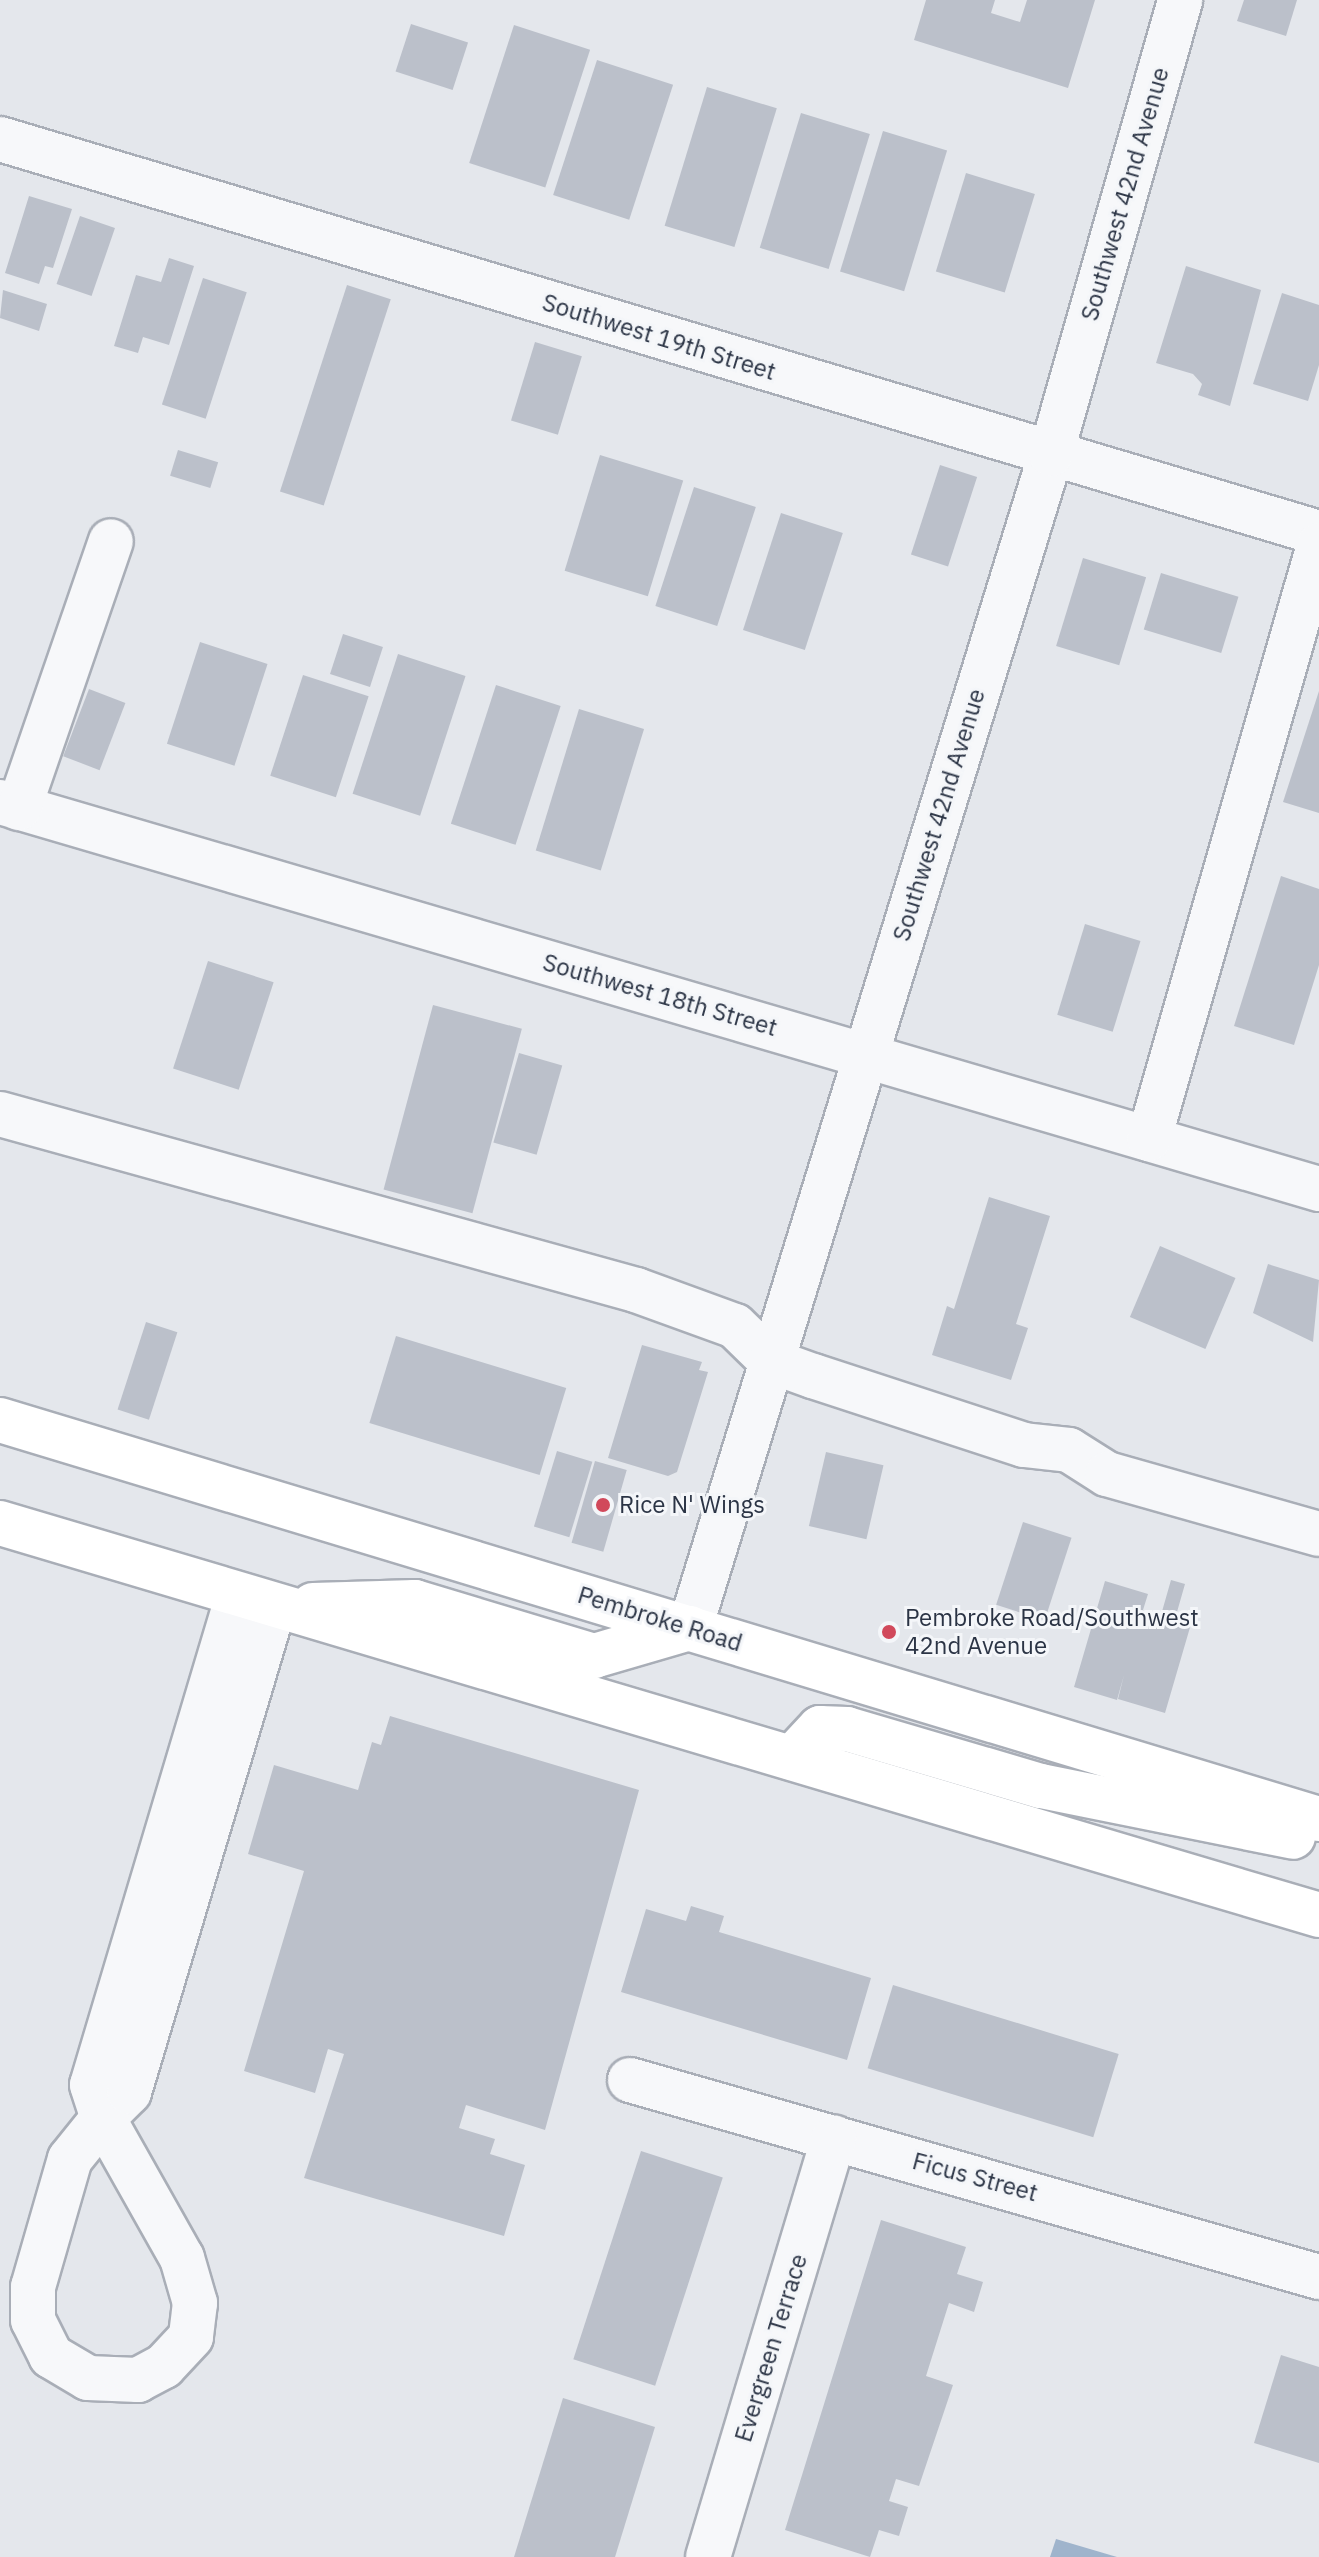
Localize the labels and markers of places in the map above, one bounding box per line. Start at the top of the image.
place label: Rice N' Wings [619,1491,765,1519]
marker: Rice N' Wings [594,1496,612,1514]
place label: Pembroke Road/Southwest 42nd Avenue [905,1604,1199,1660]
marker: Pembroke Road/Southwest 42nd Avenue [880,1623,898,1641]

